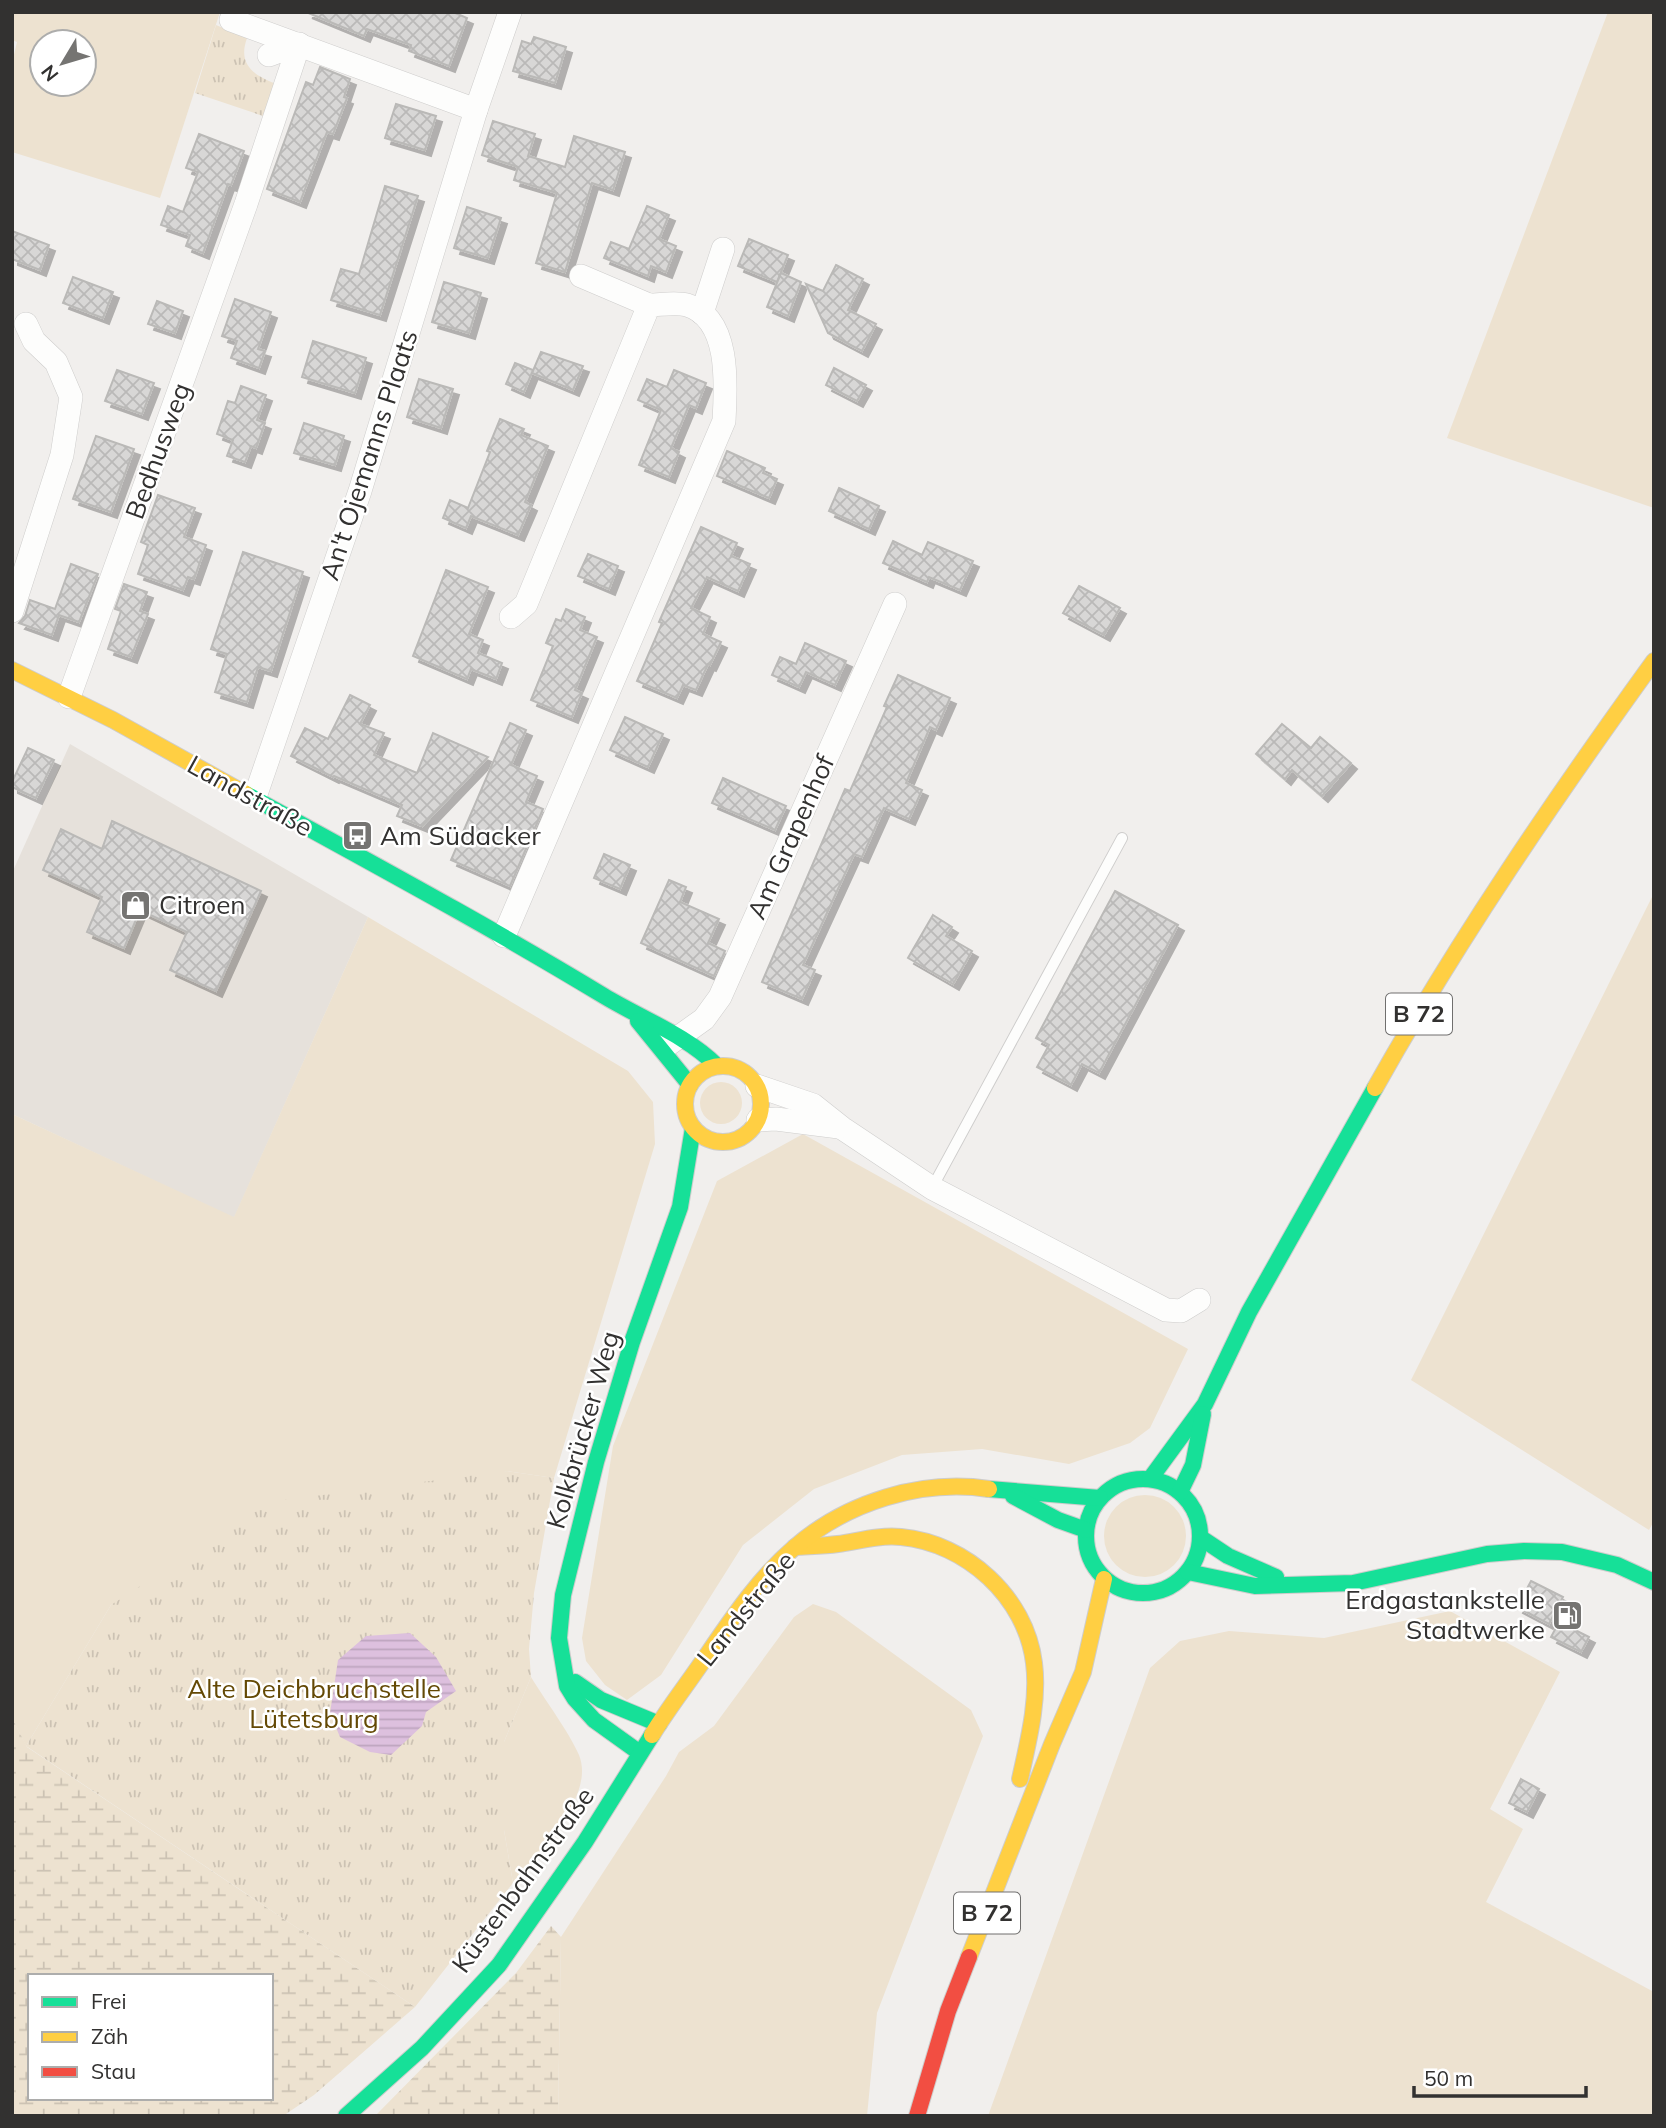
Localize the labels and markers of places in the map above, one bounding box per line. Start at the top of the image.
bus stop icon: Am Südacker [340,819,374,853]
place label: Am Südacker [380,819,541,852]
shop icon: Citroen [119,888,153,922]
place label: Citroen [159,888,246,921]
place label: Erdgastankstelle Stadtwerke [1345,1583,1545,1646]
fuel station icon: Erdgastankstelle Stadtwerke [1551,1598,1585,1632]

